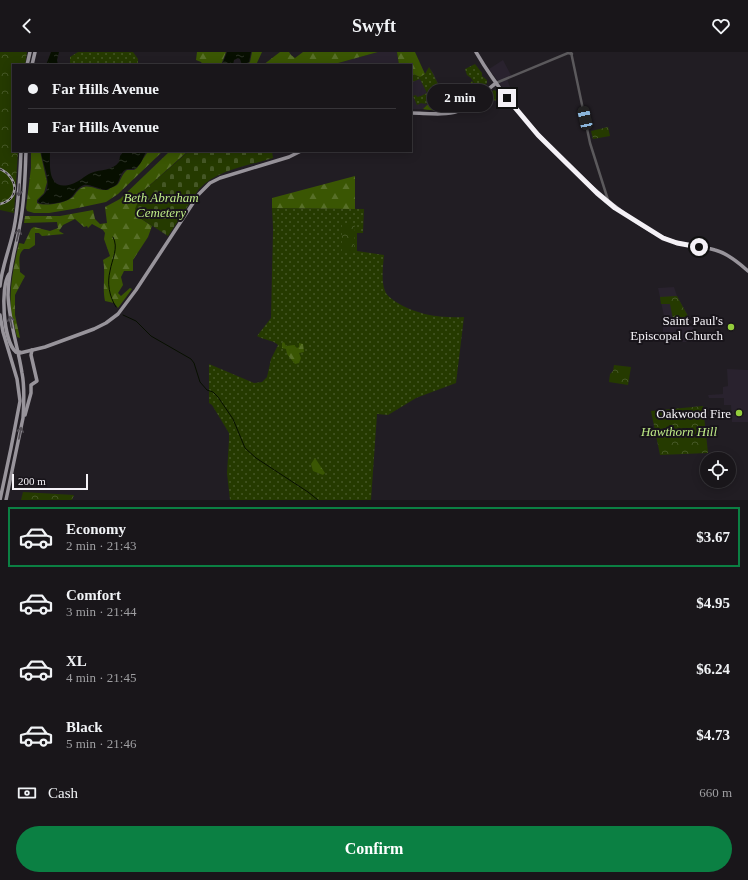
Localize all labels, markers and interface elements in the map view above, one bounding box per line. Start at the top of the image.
icon: back [16,15,38,37]
icon: heart [710,15,732,37]
text: Swyft [352,16,396,36]
text: Far Hills Avenue [52,81,159,97]
callout: 2 min [427,84,493,112]
route end [498,89,516,107]
text: 2 min [444,90,476,105]
car [577,105,593,131]
text: Far Hills Avenue [52,119,159,135]
one-way arrow [16,183,23,196]
park label: Beth Abraham Cemetery [123,190,199,220]
one-way arrow [15,228,23,241]
route start [690,238,708,256]
place label: Saint Paul's Episcopal Church [630,313,723,343]
one-way arrow [7,315,15,328]
marker: Saint Paul's Episcopal Church [726,322,736,332]
place label: Oakwood Fire [656,406,731,421]
marker: Oakwood Fire [734,408,744,418]
park label: Hawthorn Hill [640,424,717,439]
one-way arrow [17,427,25,440]
map controls [700,452,736,488]
button: locate [700,452,736,488]
scale bar [12,472,88,491]
text: 200 m [18,475,46,487]
icon: car [18,519,54,555]
text: Economy [66,521,126,537]
text: $3.67 [696,529,730,545]
text: 2 min · 21:43 [66,538,136,553]
icon: car [18,585,54,621]
text: Comfort [66,587,121,603]
text: $4.95 [696,595,730,611]
text: 3 min · 21:44 [66,604,136,619]
icon: car [18,651,54,687]
text: XL [66,653,87,669]
text: $6.24 [696,661,730,677]
text: 4 min · 21:45 [66,670,136,685]
icon: car [18,717,54,753]
text: Black [66,719,103,735]
text: $4.73 [696,727,730,743]
text: 5 min · 21:46 [66,736,136,751]
icon: cash [16,782,38,804]
text: Cash [48,785,78,801]
text: 660 m [699,785,732,800]
button: Confirm [16,826,732,872]

